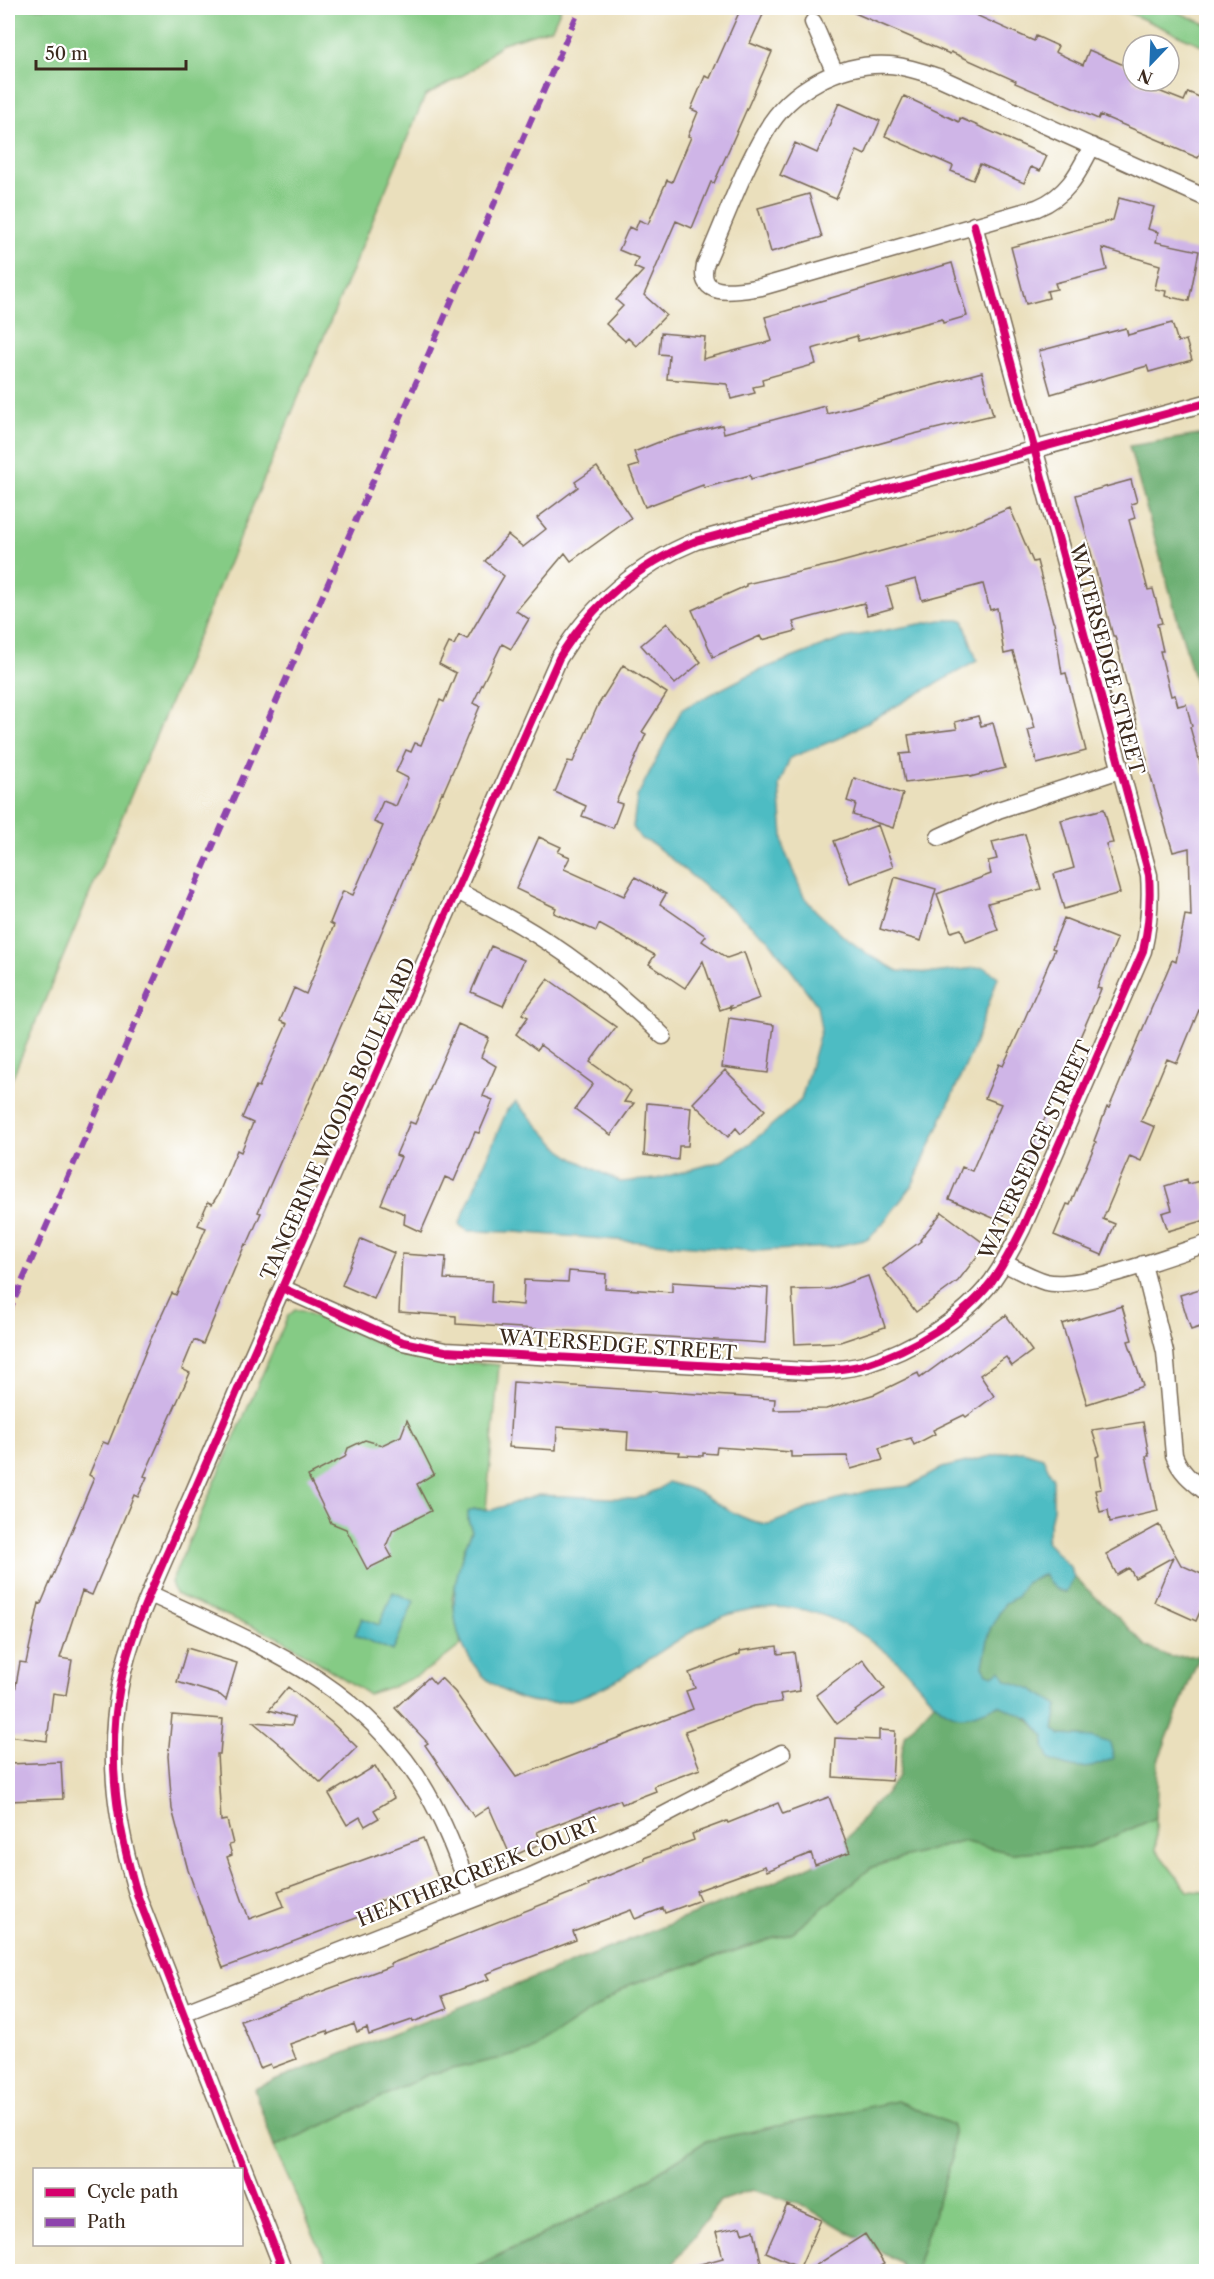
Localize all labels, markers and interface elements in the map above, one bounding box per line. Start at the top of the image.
scale bar [36,33,186,71]
north arrow [1121,33,1181,93]
text: 50 m [45,43,88,65]
text: N [1135,65,1155,89]
street label: WATERSEDGE STREET [1064,540,1149,777]
street label: TANGERINE WOODS BOULEVARD [256,954,420,1284]
street label: WATERSEDGE STREET [973,1037,1096,1264]
street label: WATERSEDGE STREET [497,1325,738,1365]
street label: HEATHERCREEK COURT [353,1812,603,1932]
legend [33,2168,243,2246]
text: Cycle path [87,2181,178,2203]
text: Path [87,2211,126,2233]

